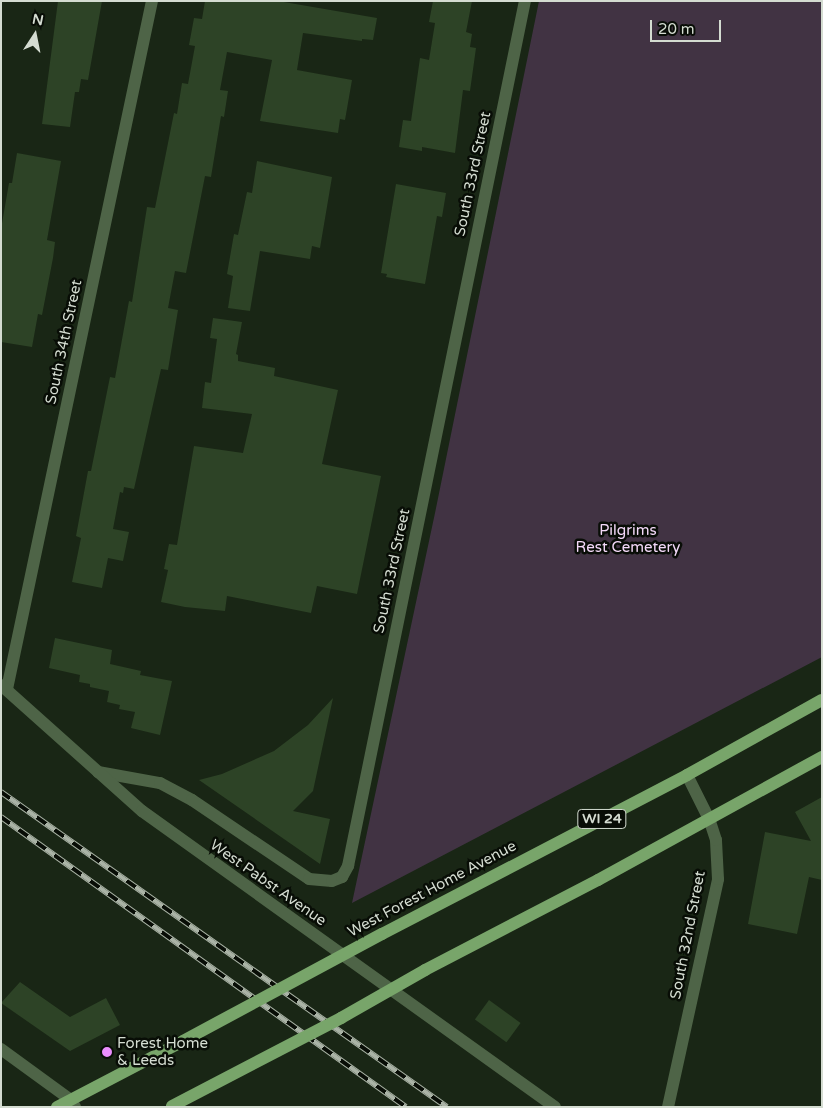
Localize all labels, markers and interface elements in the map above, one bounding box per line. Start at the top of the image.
north arrow [10,10,60,60]
text: N [31,10,45,29]
scale bar [653,10,724,42]
text: 20 m [658,20,695,38]
street label: South 33rd Street [451,110,495,238]
street label: South 34th Street [42,278,86,406]
street label: South 33rd Street [370,507,414,635]
park label: Pilgrims Rest Cemetery [576,521,680,556]
road number: WI 24 [577,808,627,831]
street label: West Pabst Avenue [206,836,330,930]
street label: West Forest Home Avenue [345,837,519,941]
street label: South 32nd Street [667,869,709,1001]
place label: Forest Home & Leeds [117,1034,208,1069]
marker: Forest Home & Leeds [101,1046,113,1058]

